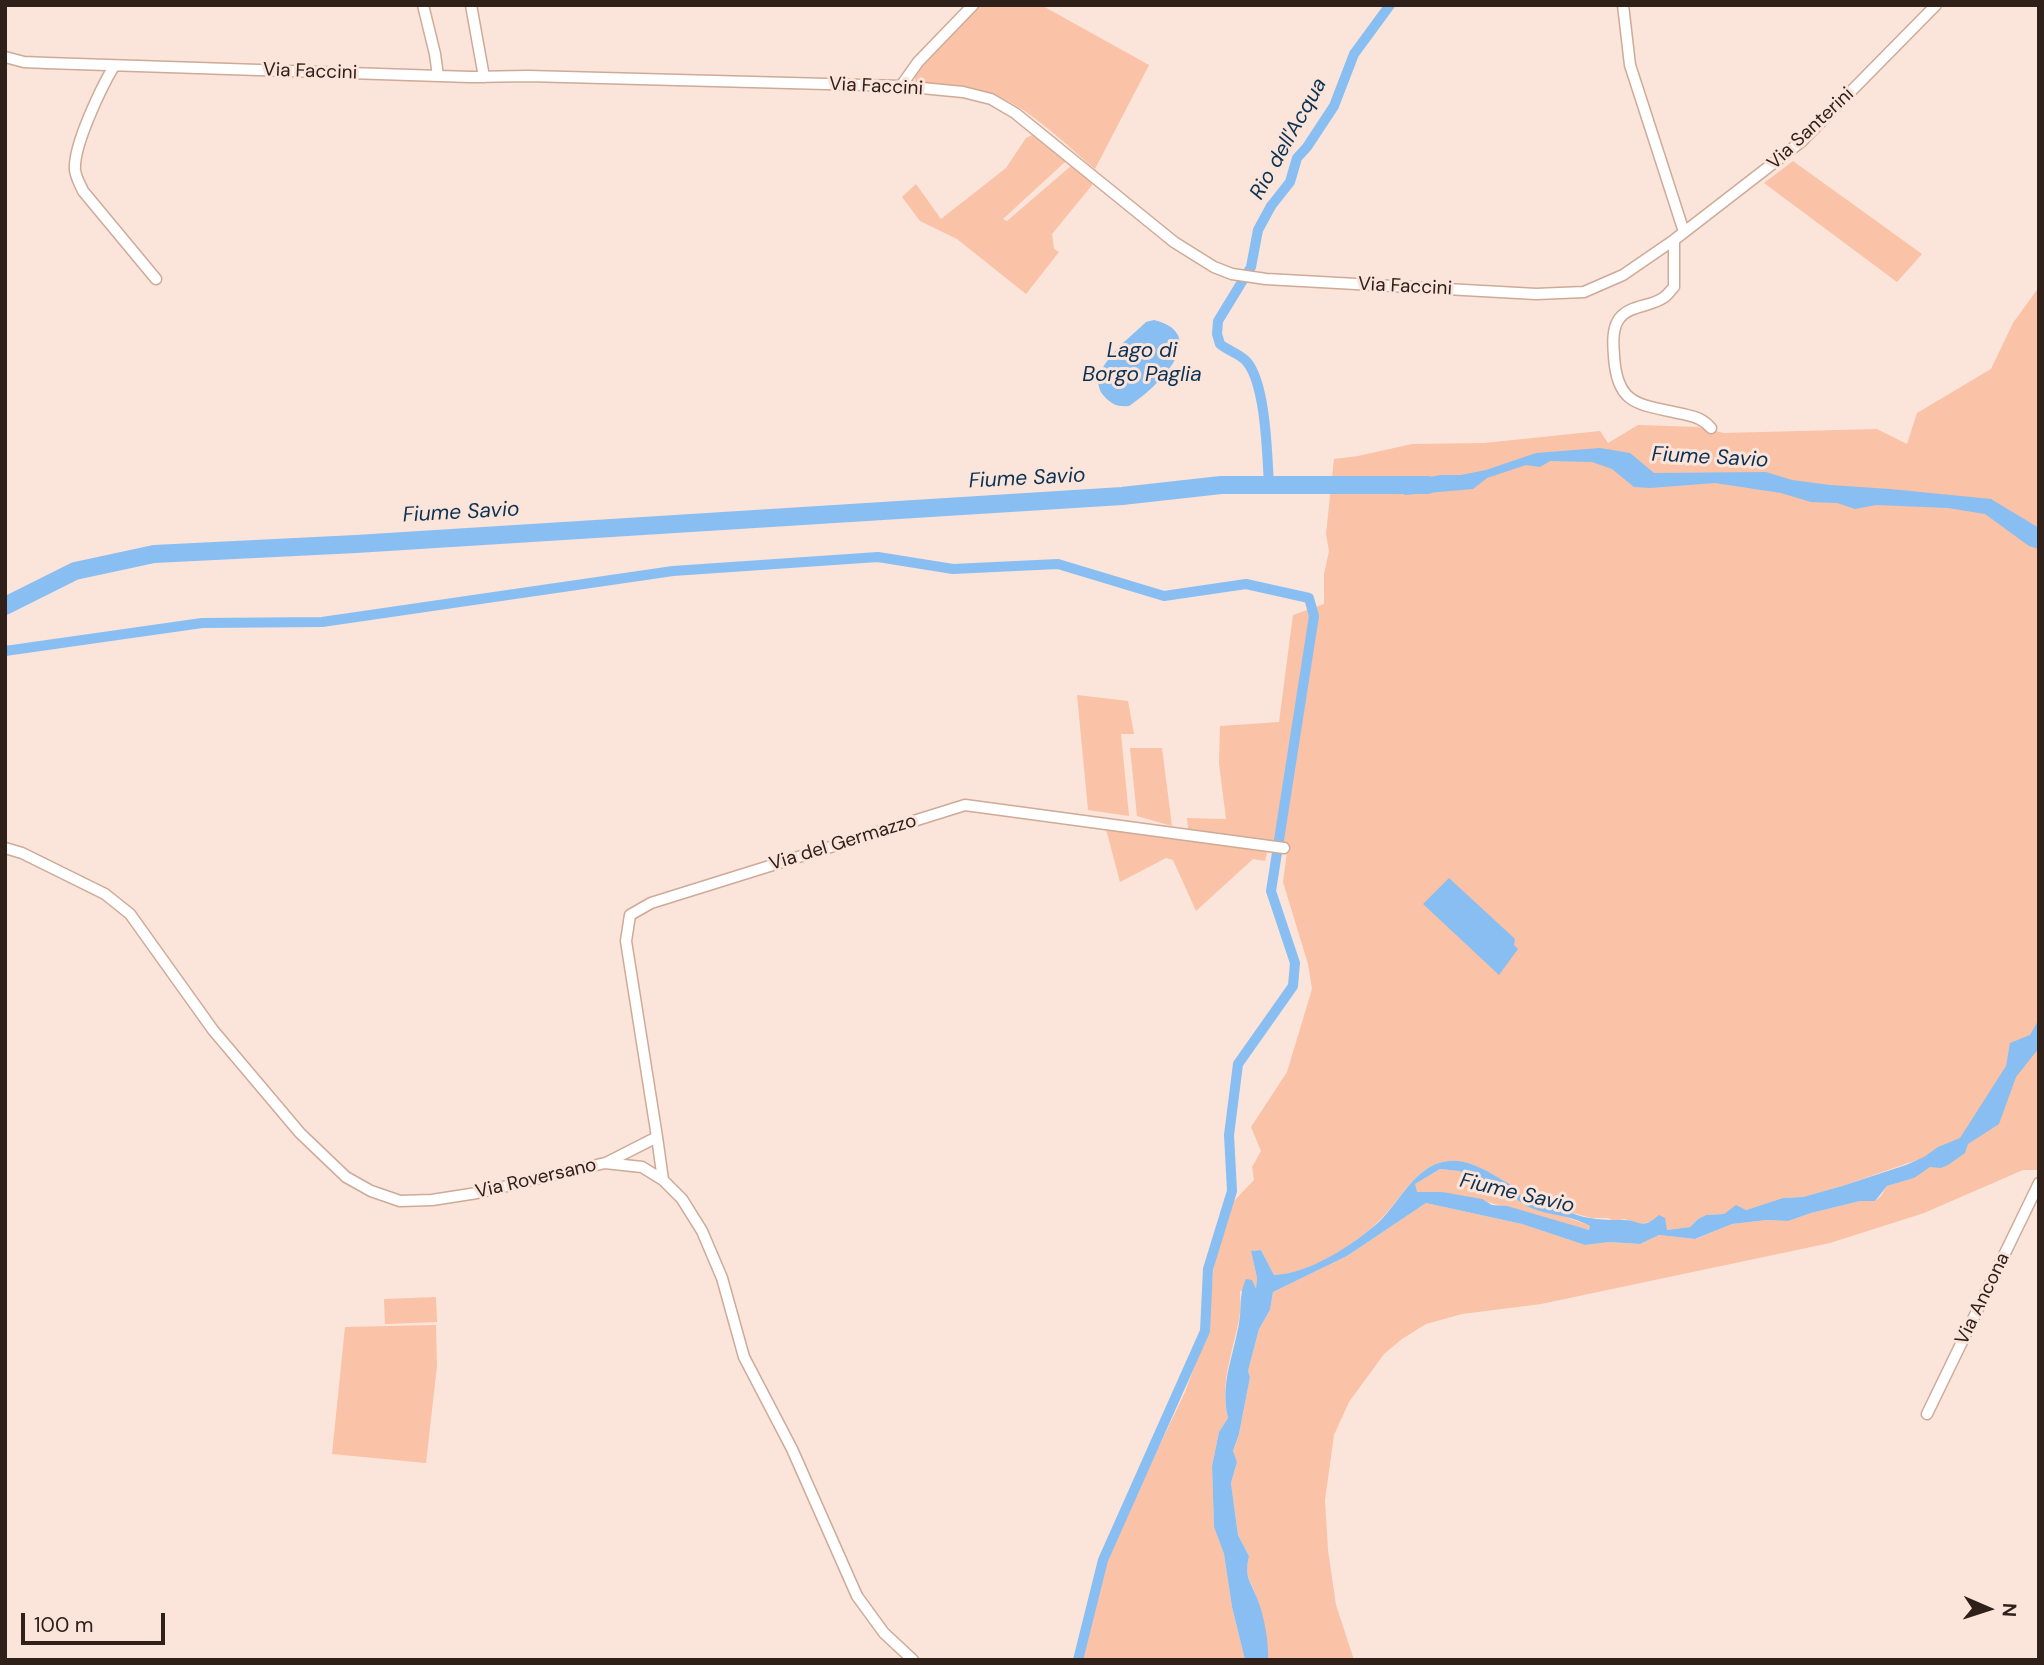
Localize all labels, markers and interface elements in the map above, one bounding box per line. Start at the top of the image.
street label: Via Faccini [262,59,358,85]
street label: Via Faccini [828,73,924,101]
water label: Rio dell'Acqua [1245,74,1333,204]
street label: Via Santerini [1763,83,1859,175]
street label: Via Faccini [1357,273,1453,301]
water label: Lago di Borgo Paglia [1082,338,1202,388]
water label: Fiume Savio [1651,442,1769,474]
water label: Fiume Savio [968,463,1086,495]
water label: Fiume Savio [402,497,520,529]
street label: Via del Germazzo [767,810,919,876]
street label: Via Roversano [473,1154,599,1204]
water label: Fiume Savio [1457,1169,1577,1219]
street label: Via Ancona [1951,1249,2015,1349]
north arrow [1953,1574,2023,1644]
scale bar [24,1598,168,1642]
text: N [1997,1603,2022,1618]
text: 100 m [34,1611,94,1639]

